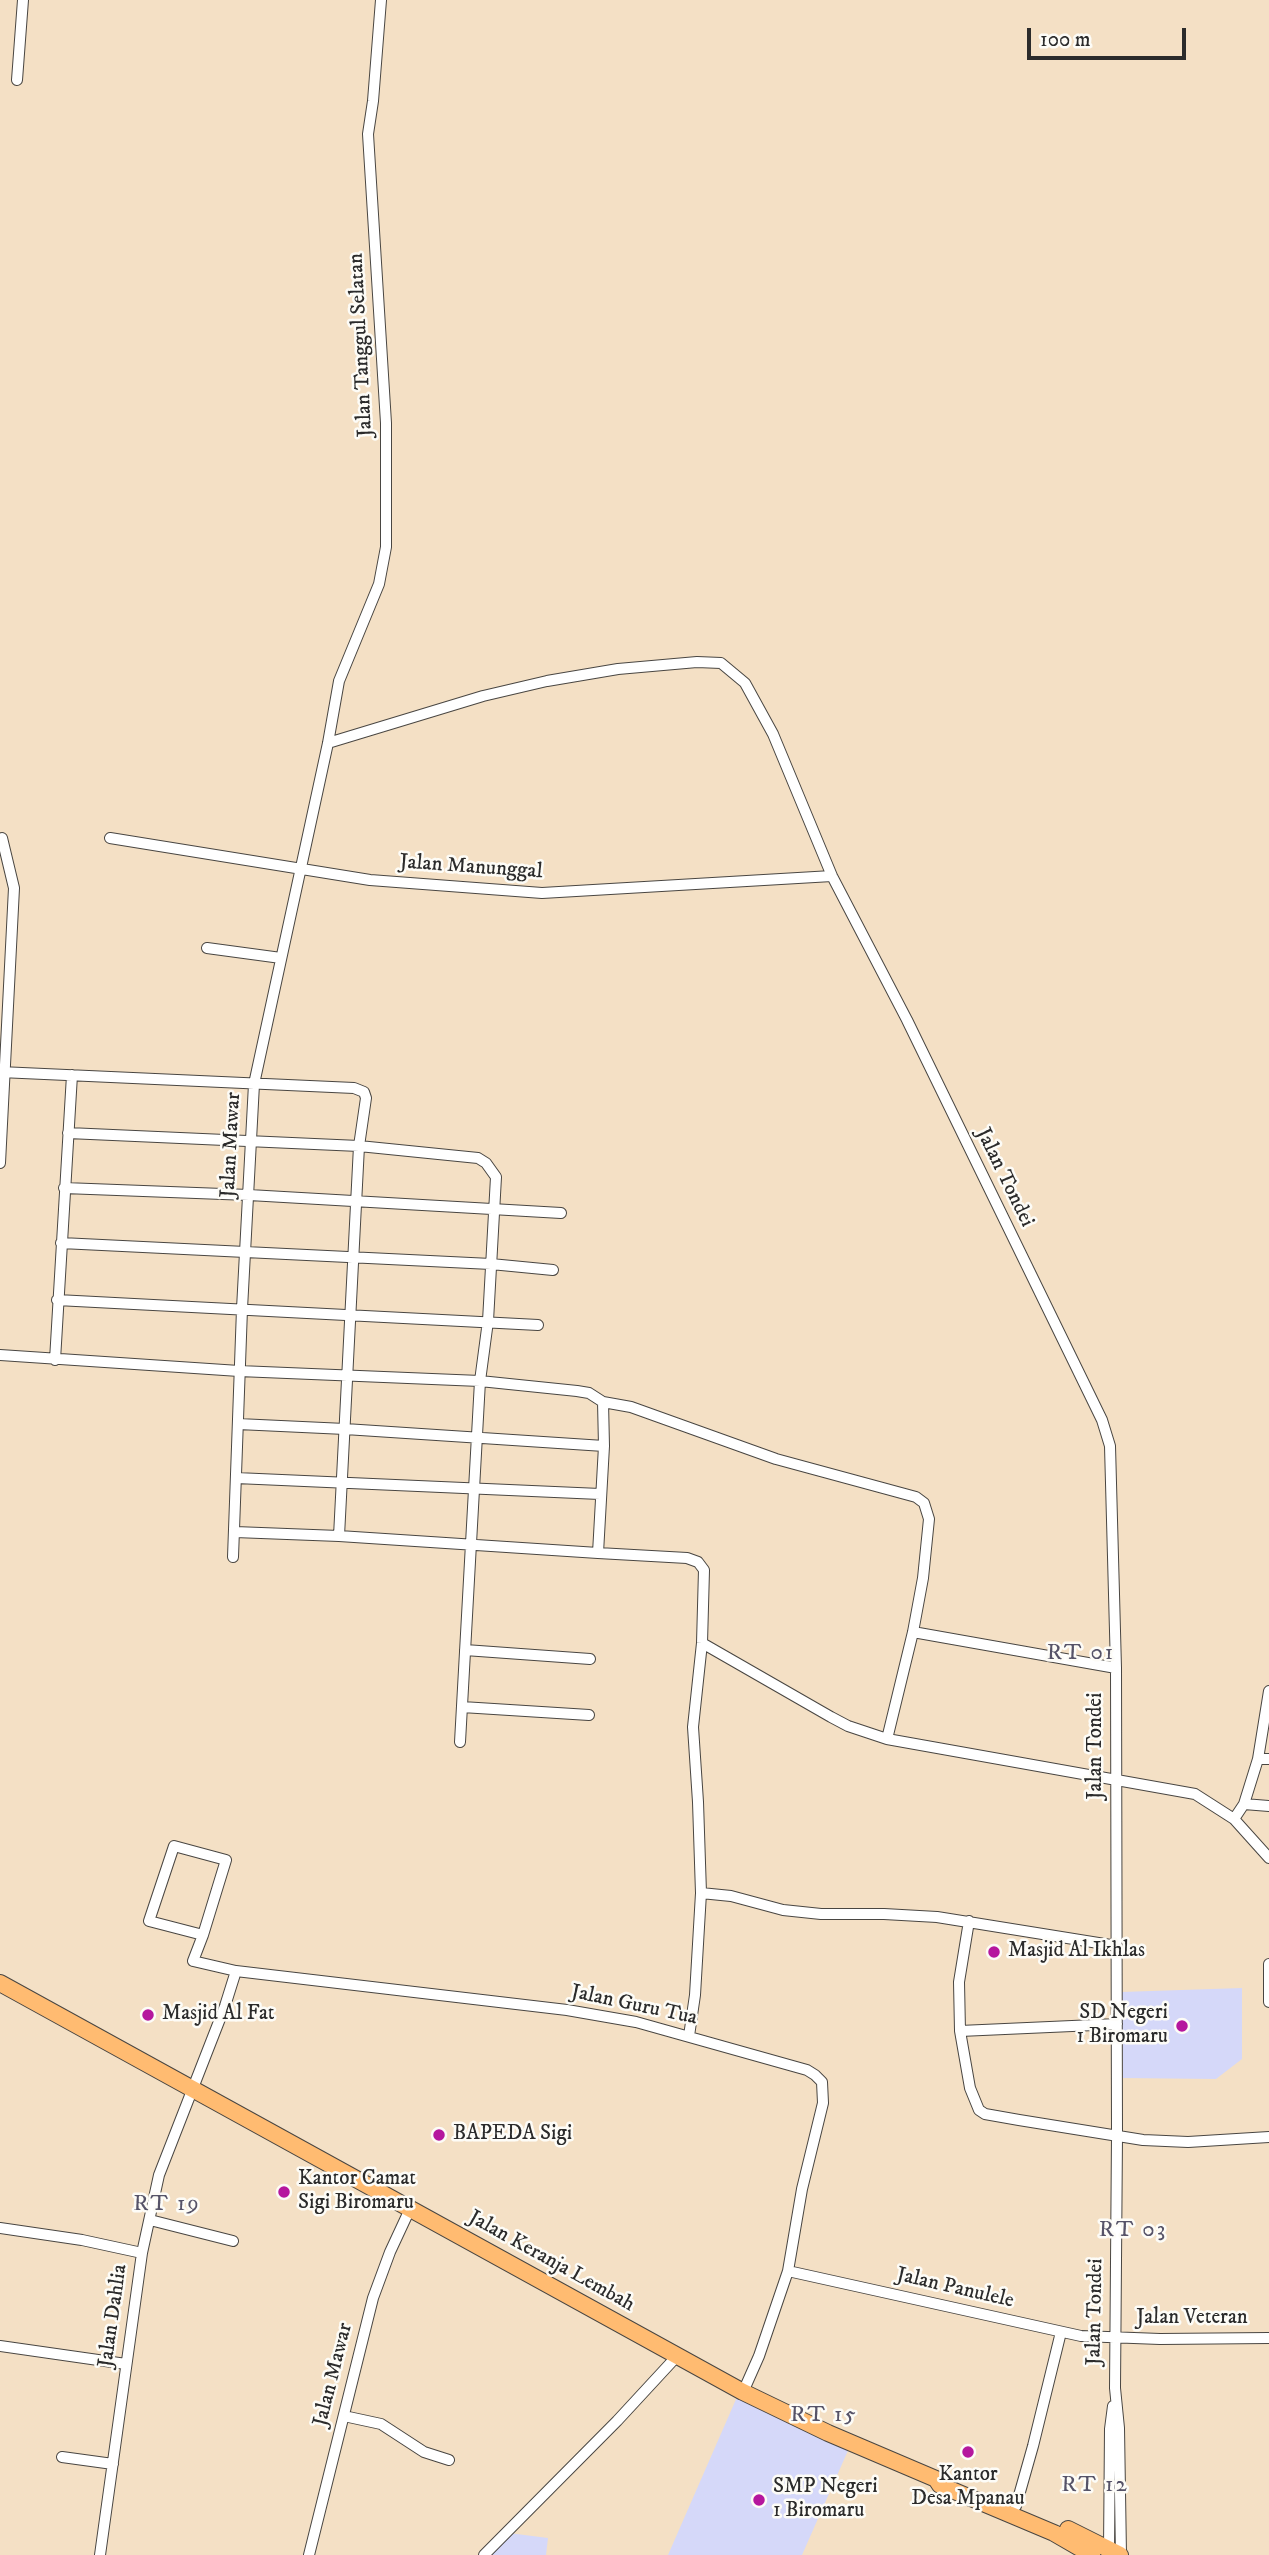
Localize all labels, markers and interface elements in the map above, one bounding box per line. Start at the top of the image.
scale bar [1031,14,1190,58]
text: 100 m [1040,27,1091,53]
street label: Jalan Tanggul Selatan [345,252,379,438]
street label: Jalan Manunggal [399,850,543,886]
street label: Jalan Mawar [217,1092,247,1198]
street label: Jalan Tondei [969,1124,1039,1232]
district label: RT 01 [1047,1640,1115,1668]
street label: Jalan Tondei [1084,1693,1110,1799]
place label: Masjid Al Ikhlas [1008,1939,1145,1965]
marker: Masjid Al Ikhlas [986,1944,1002,1960]
street label: Jalan Guru Tua [569,1980,699,2032]
place label: SD Negeri 1 Biromaru [1077,2001,1168,2051]
place label: Masjid Al Fat [162,2002,275,2028]
marker: Masjid Al Fat [140,2007,156,2023]
marker: SD Negeri 1 Biromaru [1174,2018,1190,2034]
place label: BAPEDA Sigi [453,2122,572,2148]
marker: BAPEDA Sigi [431,2127,447,2143]
place label: Kantor Camat Sigi Biromaru [298,2167,416,2217]
marker: Kantor Camat Sigi Biromaru [276,2184,292,2200]
district label: RT 19 [134,2191,200,2219]
street label: Jalan Keranja Lembah [463,2206,639,2318]
district label: RT 03 [1099,2217,1167,2245]
street label: Jalan Tondei [1082,2258,1110,2366]
street label: Jalan Dahlia [94,2263,134,2369]
street label: Jalan Panulele [894,2263,1016,2315]
street label: Jalan Veteran [1136,2306,1248,2332]
street label: Jalan Mawar [309,2321,359,2429]
district label: RT 15 [791,2402,857,2430]
marker: Kantor Desa Mpanau [960,2444,976,2460]
place label: Kantor Desa Mpanau [911,2463,1025,2513]
district label: RT 12 [1062,2472,1128,2500]
place label: SMP Negeri 1 Biromaru [773,2475,878,2525]
marker: SMP Negeri 1 Biromaru [751,2492,767,2508]

